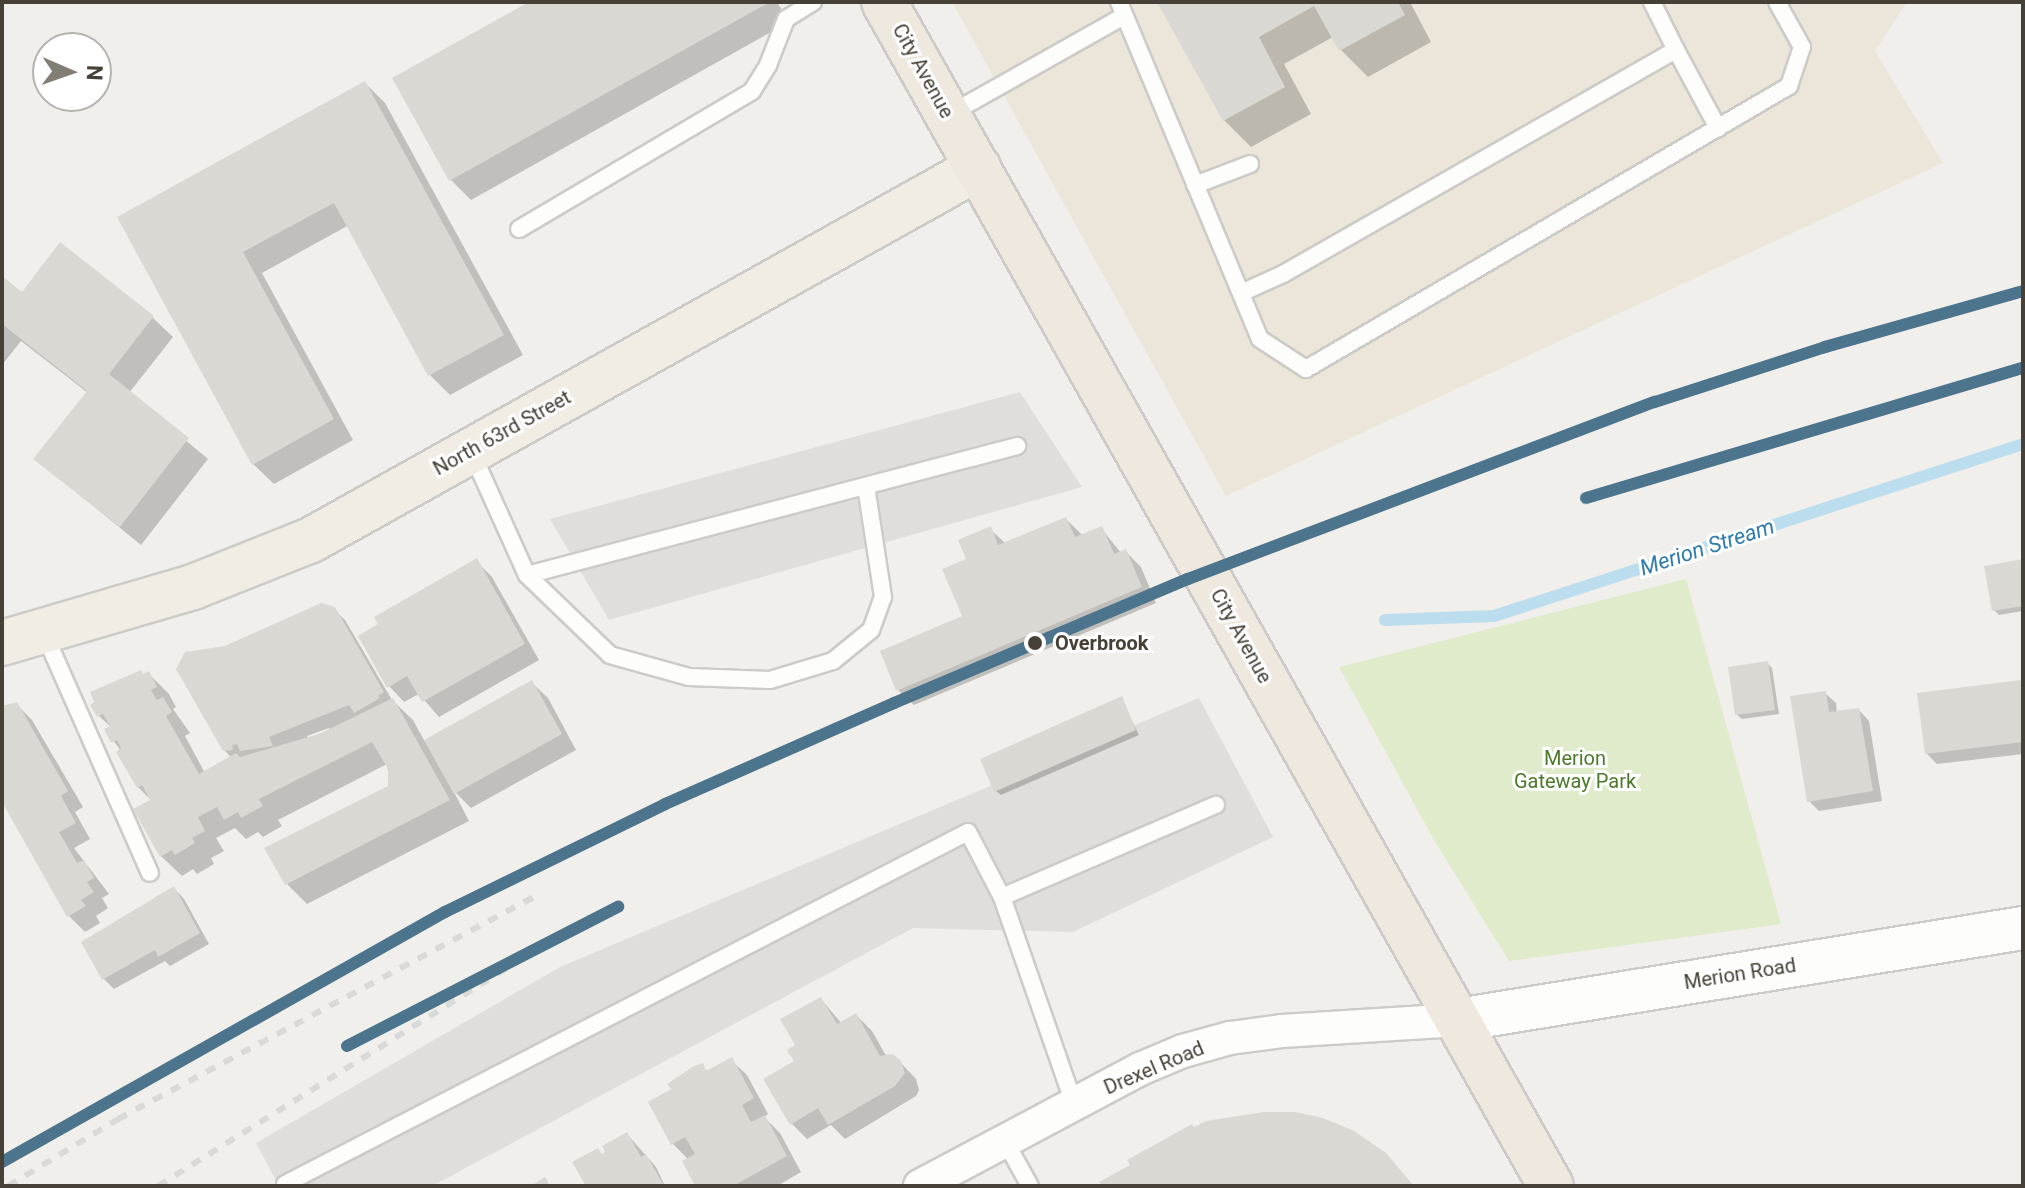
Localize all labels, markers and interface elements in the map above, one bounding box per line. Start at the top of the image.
street label: City Avenue [887,20,959,122]
north arrow [32,32,112,112]
text: N [82,65,107,81]
street label: North 63rd Street [429,385,575,481]
water label: Merion Stream [1636,513,1778,581]
street label: City Avenue [1205,585,1277,687]
marker: Overbrook [1022,630,1048,656]
place label: Overbrook [1055,631,1148,655]
park label: Merion Gateway Park [1514,746,1636,793]
street label: Merion Road [1682,953,1798,995]
street label: Drexel Road [1100,1036,1208,1100]

